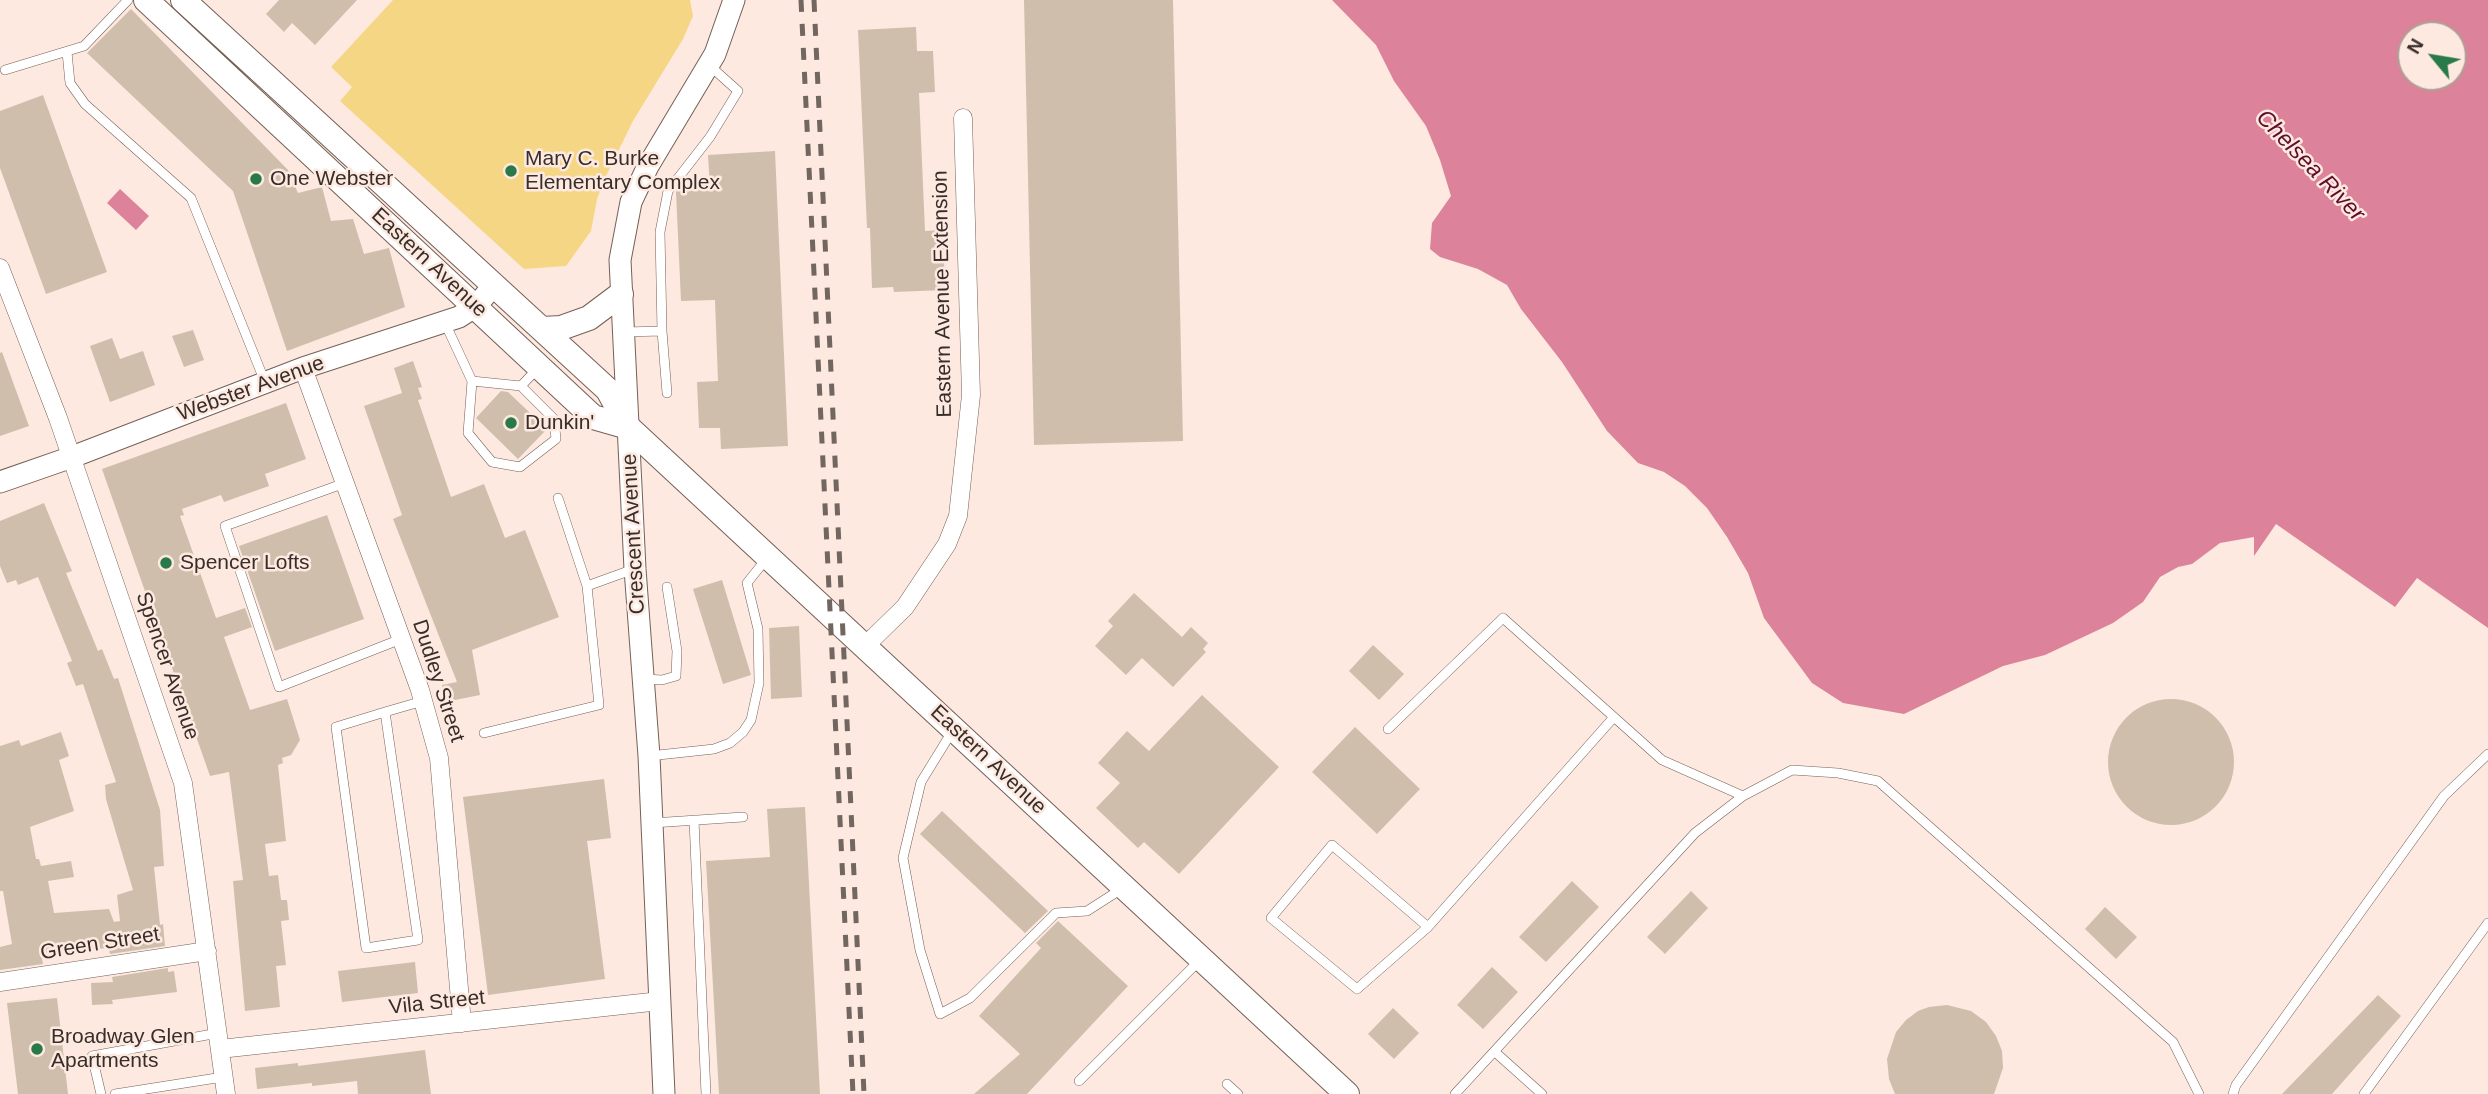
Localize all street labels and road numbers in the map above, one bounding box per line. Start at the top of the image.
street label: Eastern Avenue Extension [928,170,958,418]
street label: Eastern Avenue [366,203,492,323]
street label: Webster Avenue [174,351,328,427]
street label: Crescent Avenue [617,453,651,615]
street label: Spencer Avenue [130,589,204,743]
street label: Dudley Street [406,617,470,745]
street label: Eastern Avenue [925,700,1051,820]
street label: Green Street [39,922,161,966]
street label: Vila Street [388,985,486,1021]

